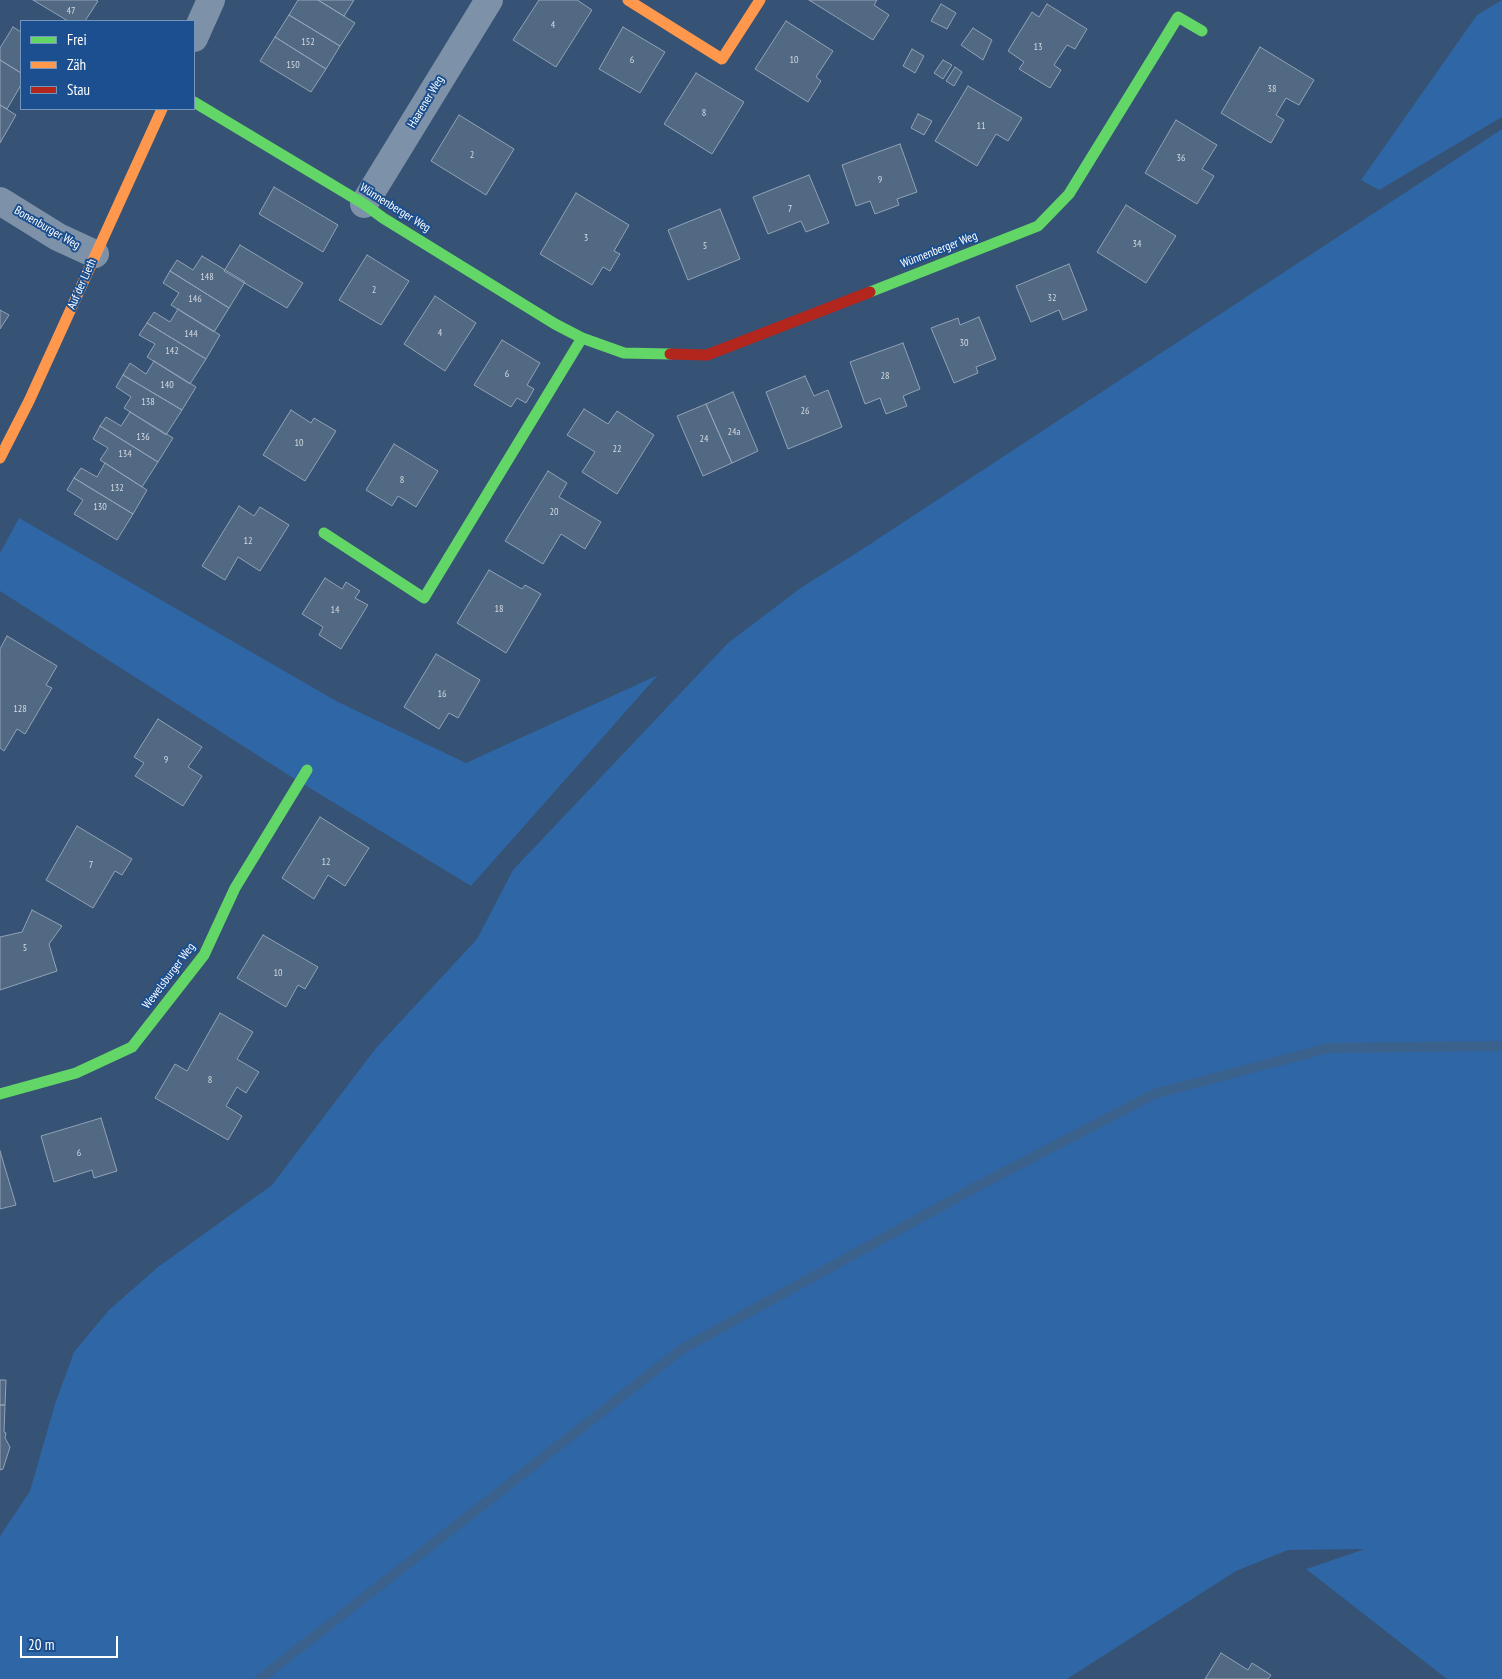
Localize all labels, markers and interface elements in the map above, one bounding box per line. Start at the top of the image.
house number: 47 [67,5,75,17]
house number: 4 [551,19,555,31]
legend [20,20,195,110]
text: Frei [67,30,87,49]
house number: 152 [301,36,315,48]
house number: 13 [1034,41,1042,53]
house number: 6 [630,54,634,66]
house number: 10 [790,54,798,66]
text: Zäh [67,55,86,74]
house number: 150 [286,59,300,71]
street label: Haarener Weg [405,73,447,131]
text: Stau [67,80,90,99]
house number: 38 [1268,83,1276,95]
house number: 8 [702,107,706,119]
house number: 11 [977,120,985,132]
house number: 2 [470,149,474,161]
house number: 36 [1177,152,1185,164]
house number: 9 [878,174,882,186]
street label: Wünnenberger Weg [357,180,433,236]
street label: Bonenburger Weg [11,203,83,253]
house number: 7 [788,203,792,215]
street label: Wünnenberger Weg [899,229,979,271]
house number: 3 [584,232,588,244]
house number: 34 [1133,238,1141,250]
house number: 5 [703,240,707,252]
street label: Auf der Lieth [65,257,99,311]
house number: 148 [200,271,214,283]
house number: 2 [372,284,376,296]
house number: 32 [1048,292,1056,304]
house number: 146 [188,293,202,305]
house number: 4 [438,327,442,339]
house number: 144 [184,328,198,340]
house number: 30 [960,337,968,349]
house number: 142 [165,345,179,357]
house number: 6 [505,368,509,380]
house number: 28 [881,370,889,382]
house number: 140 [160,379,174,391]
house number: 138 [141,396,155,408]
house number: 26 [801,405,809,417]
house number: 24a [728,426,740,438]
house number: 136 [136,431,150,443]
house number: 24 [700,433,708,445]
house number: 10 [295,437,303,449]
house number: 22 [613,443,621,455]
house number: 134 [118,448,132,460]
house number: 8 [400,474,404,486]
house number: 132 [110,482,124,494]
house number: 130 [93,501,107,513]
house number: 20 [550,506,558,518]
house number: 12 [244,535,252,547]
house number: 18 [495,603,503,615]
house number: 14 [331,604,339,616]
house number: 16 [438,688,446,700]
house number: 128 [13,703,27,715]
house number: 9 [164,754,168,766]
house number: 12 [322,856,330,868]
house number: 7 [89,859,93,871]
street label: Wewelsburger Weg [140,940,198,1012]
house number: 5 [23,942,27,954]
house number: 10 [274,967,282,979]
house number: 8 [208,1074,212,1086]
house number: 6 [77,1147,81,1159]
scale bar [22,1626,120,1658]
text: 20 m [28,1635,54,1654]

